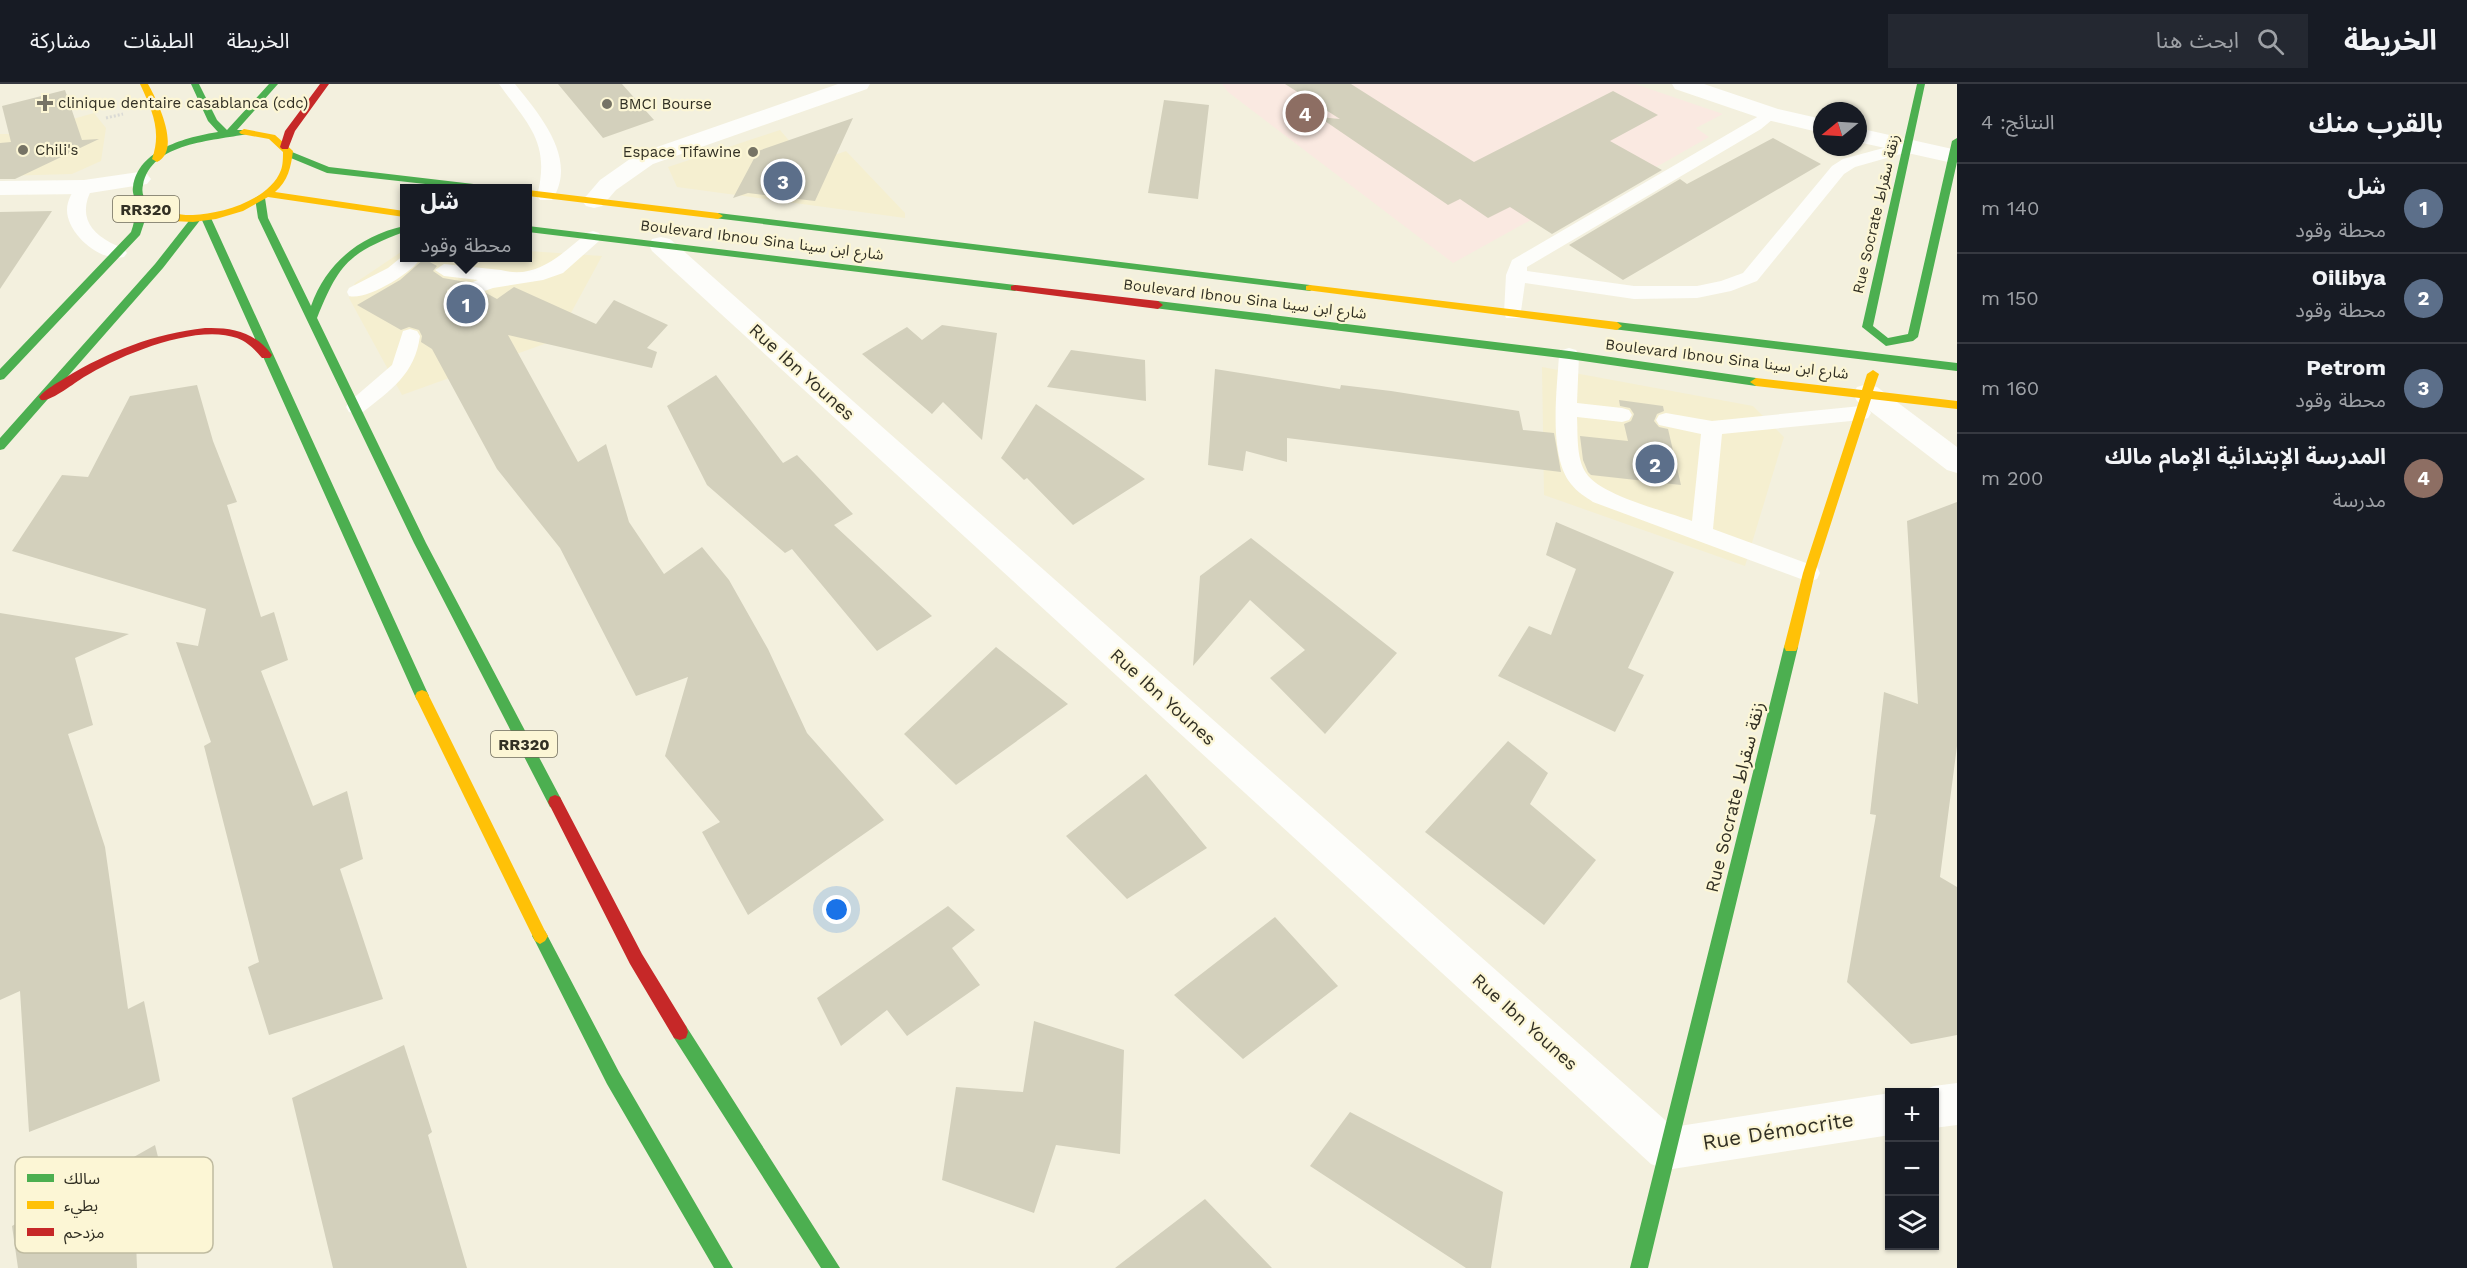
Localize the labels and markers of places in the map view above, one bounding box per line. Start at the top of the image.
pin: 4 [1286,90,1324,135]
marker: clinique dentaire casablanca (cdc) [36,94,54,112]
place label: clinique dentaire casablanca (cdc) [58,94,308,112]
place label: BMCI Bourse [619,95,712,113]
marker: BMCI Bourse [600,97,614,111]
place label: Chili's [35,141,78,159]
marker: Chili's [16,143,30,157]
place label: Espace Tifawine [623,143,741,161]
marker: Espace Tifawine [746,145,760,159]
pin: 3 [764,158,802,204]
pin: 1 [446,282,486,326]
pin: 2 [1636,442,1674,487]

